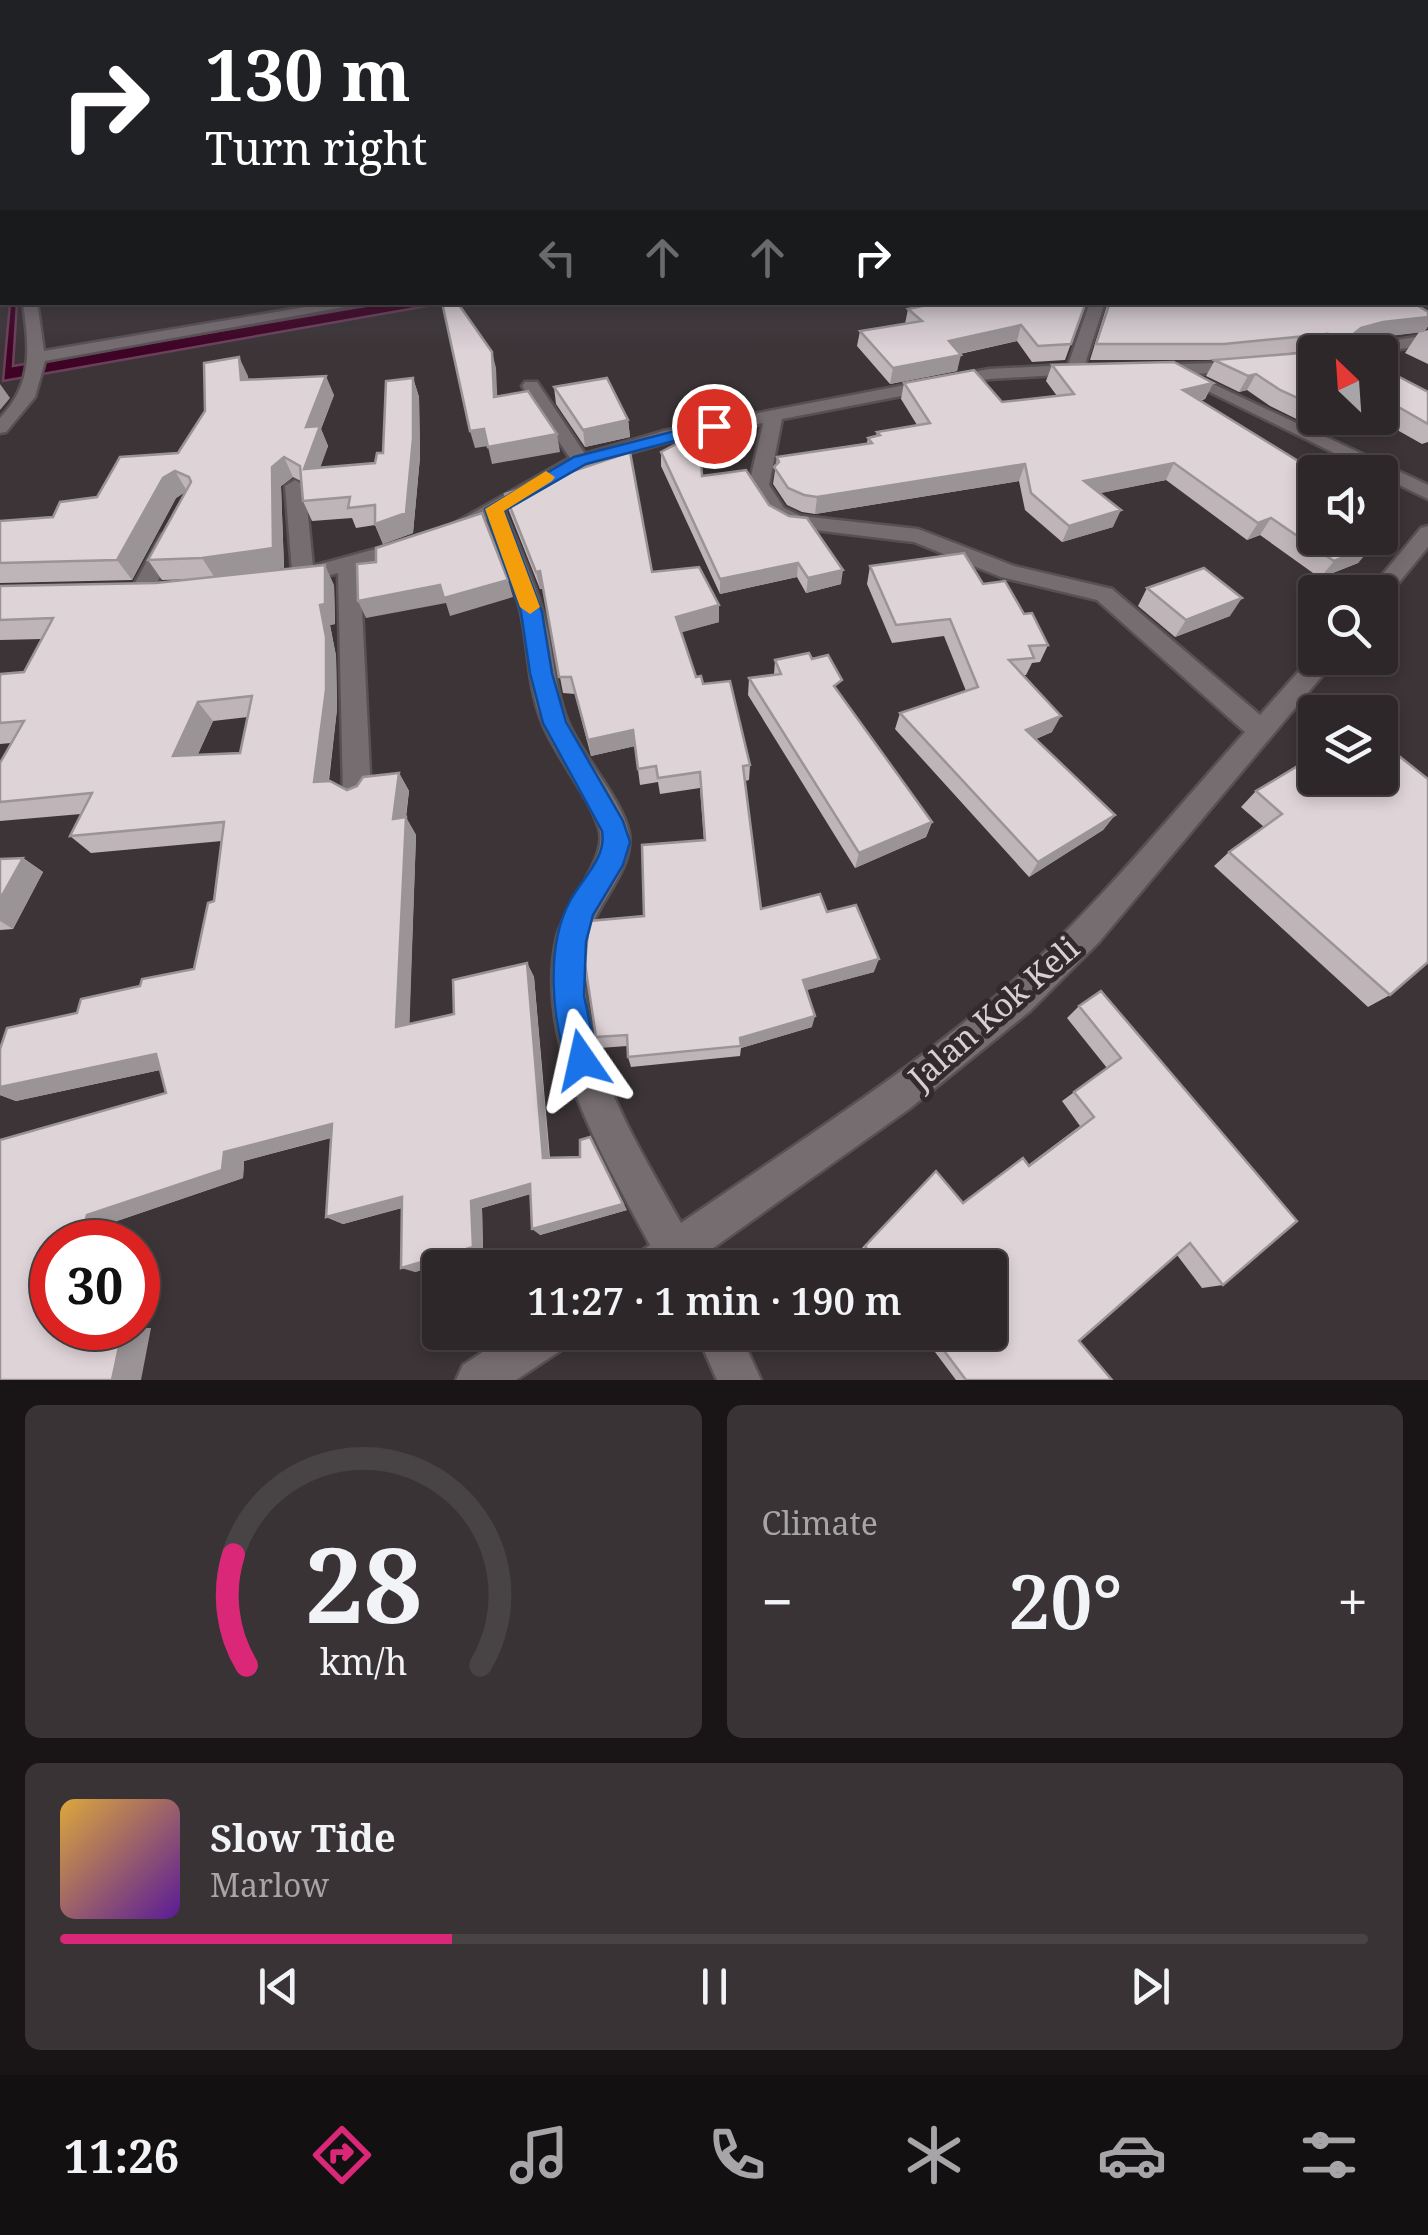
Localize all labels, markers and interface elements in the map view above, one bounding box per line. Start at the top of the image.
text: 130 m [205,26,411,122]
icon: right [40,40,170,170]
text: Turn right [205,117,427,178]
icon: left [530,230,585,285]
icon: ahead [635,230,690,285]
icon: ahead [740,230,795,285]
icon: right [845,230,900,285]
north arrow [1298,335,1398,435]
map controls [1298,335,1398,795]
pin [672,384,757,469]
icon: arrive [687,399,742,454]
button: sound [1298,455,1398,555]
button: search [1298,575,1398,675]
button: layers [1298,695,1398,795]
street label: Jalan Kok Keli [898,926,1087,1099]
position arrow [530,1008,634,1112]
speed limit sign: 30 [30,1220,160,1350]
text: 11:27 · 1 min · 190 m [527,1274,902,1326]
text: Climate [762,1501,878,1544]
text: 28 [304,1512,422,1653]
text: 20° [1008,1549,1123,1651]
text: − [762,1563,793,1638]
text: + [1337,1563,1368,1638]
text: km/h [319,1637,407,1685]
text: Slow Tide [210,1811,396,1863]
text: Marlow [210,1863,329,1906]
icon: previous [251,1959,306,2014]
icon: pause [687,1959,742,2014]
icon: next [1123,1959,1178,2014]
icon: directions [307,2120,377,2190]
icon: music [504,2120,574,2190]
icon: phone [702,2120,772,2190]
icon: climate [899,2120,969,2190]
icon: car [1097,2120,1167,2190]
icon: filters [1294,2120,1364,2190]
text: 11:26 [64,2125,179,2186]

